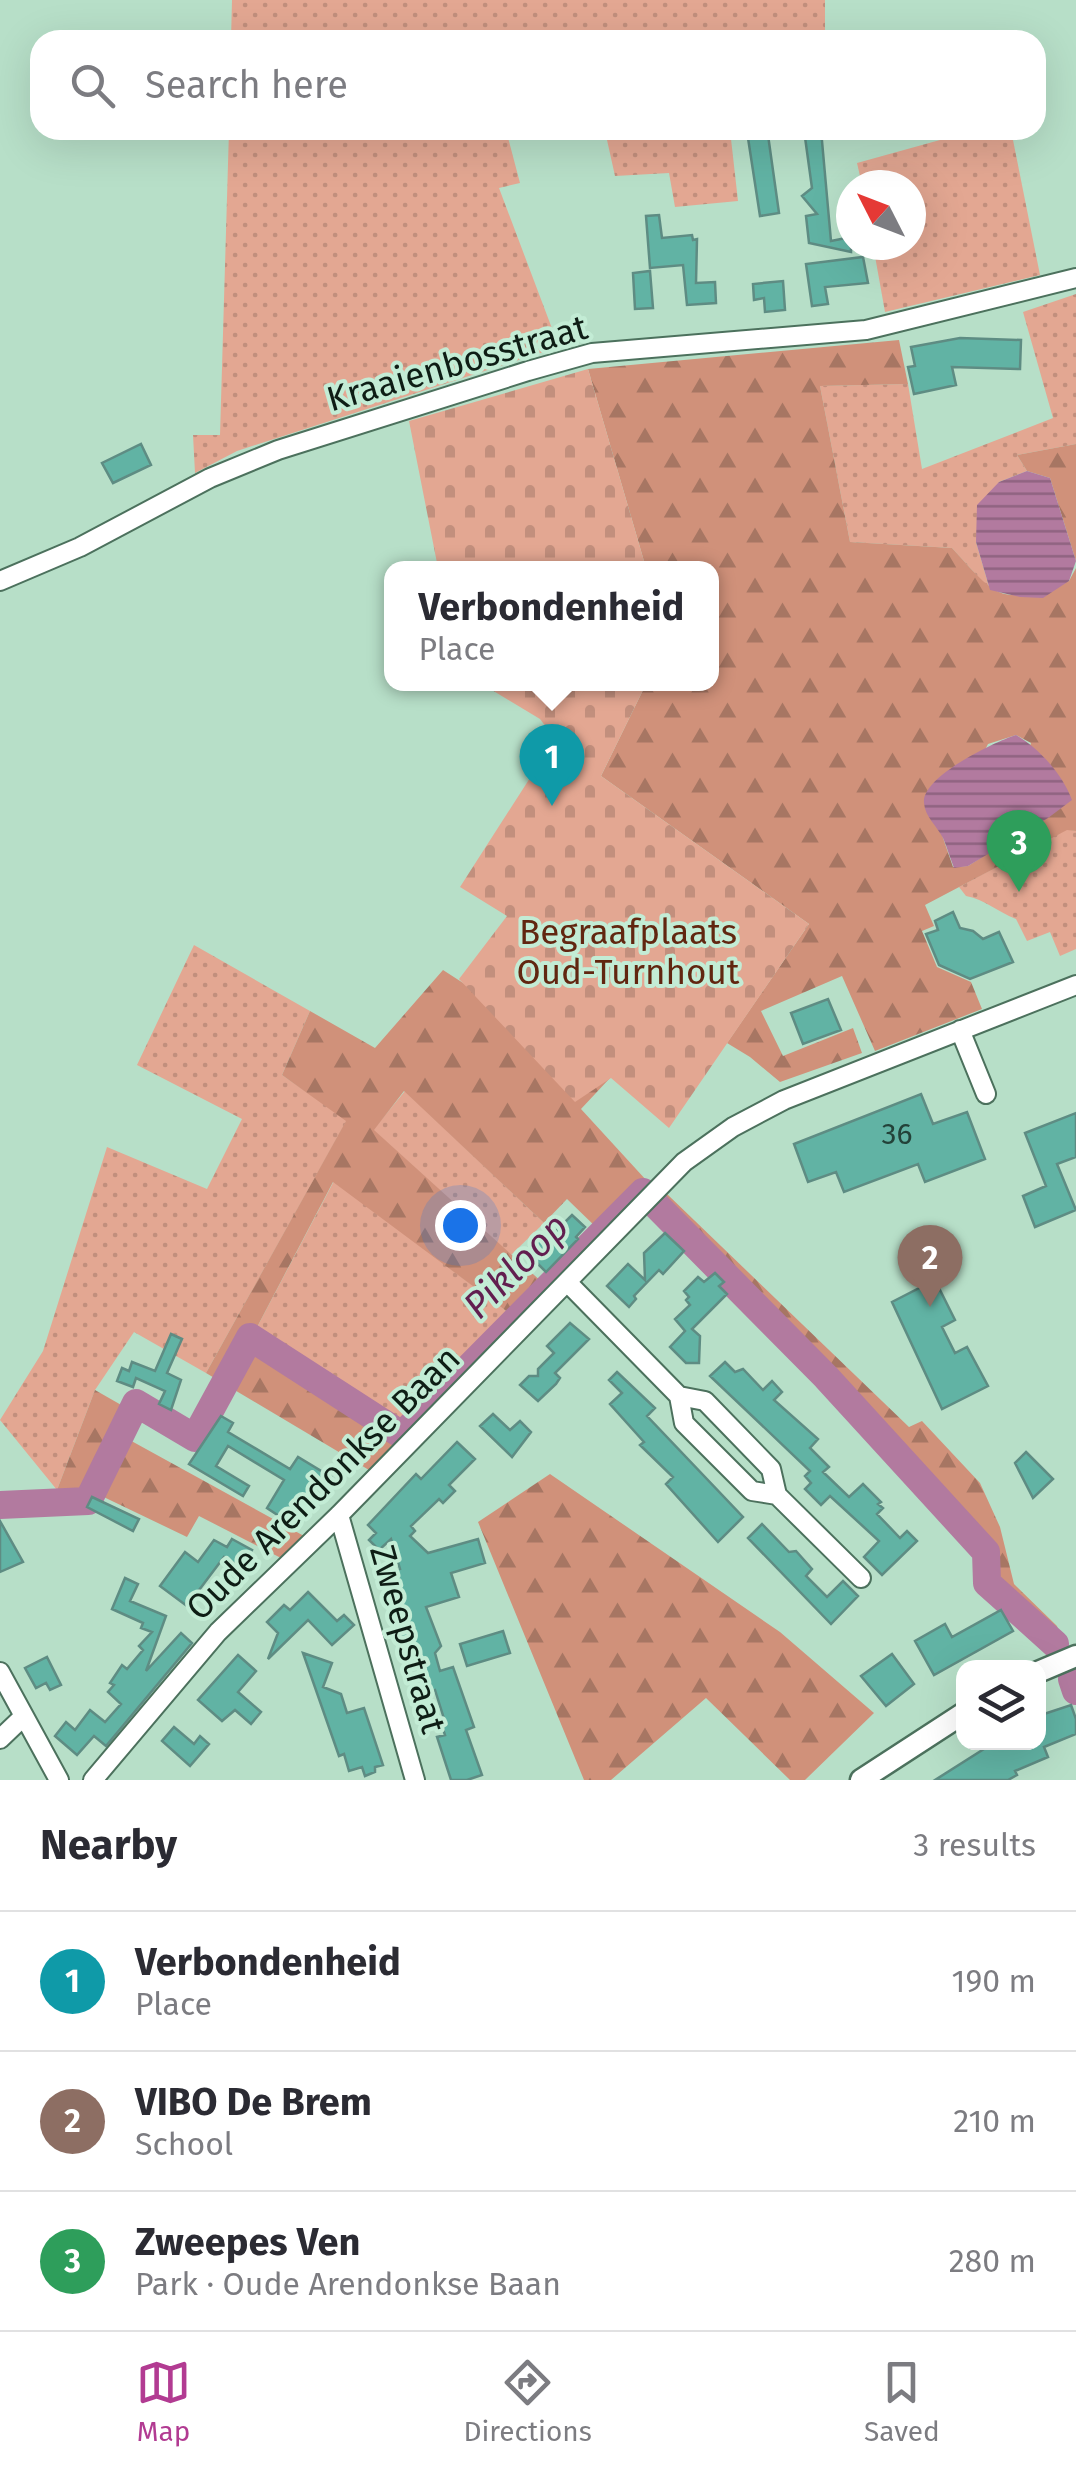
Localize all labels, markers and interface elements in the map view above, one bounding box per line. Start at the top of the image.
search box [30,30,1046,140]
icon: search [65,58,120,113]
text: Search here [145,62,348,108]
north arrow [836,170,926,260]
street label: Kraaienbosstraat [322,306,593,420]
popup [384,561,719,691]
text: Verbondenheid [419,584,684,630]
text: Place [419,630,496,668]
pin: 1 [520,724,584,806]
pin: 3 [986,810,1052,892]
park label: Begraafplaats Oud-Turnhout [517,911,740,993]
house number: 36 [882,1116,912,1152]
your location [435,1200,486,1251]
water label: Pikloop [454,1204,578,1328]
pin: 2 [898,1224,962,1307]
street label: Oude Arendonkse Baan [177,1337,469,1629]
street label: Zweepstraat [361,1540,455,1738]
map controls [956,1660,1046,1750]
button: layers [956,1660,1046,1750]
text: Nearby [40,1820,177,1870]
text: 3 results [913,1826,1036,1864]
text: Verbondenheid [135,1939,401,1985]
text: 1 [65,1962,80,2000]
text: 190 m [952,1962,1036,2000]
text: Place [135,1985,212,2023]
text: VIBO De Brem [135,2079,372,2125]
text: 2 [64,2102,81,2140]
text: 210 m [953,2102,1036,2140]
text: School [135,2125,233,2163]
text: Zweepes Ven [135,2219,360,2265]
text: 3 [64,2242,81,2280]
text: 280 m [949,2242,1036,2280]
text: Park · Oude Arendonkse Baan [135,2265,561,2303]
tab: Map [136,2355,191,2448]
tab: Directions [463,2355,592,2448]
tab: Saved [864,2355,940,2448]

